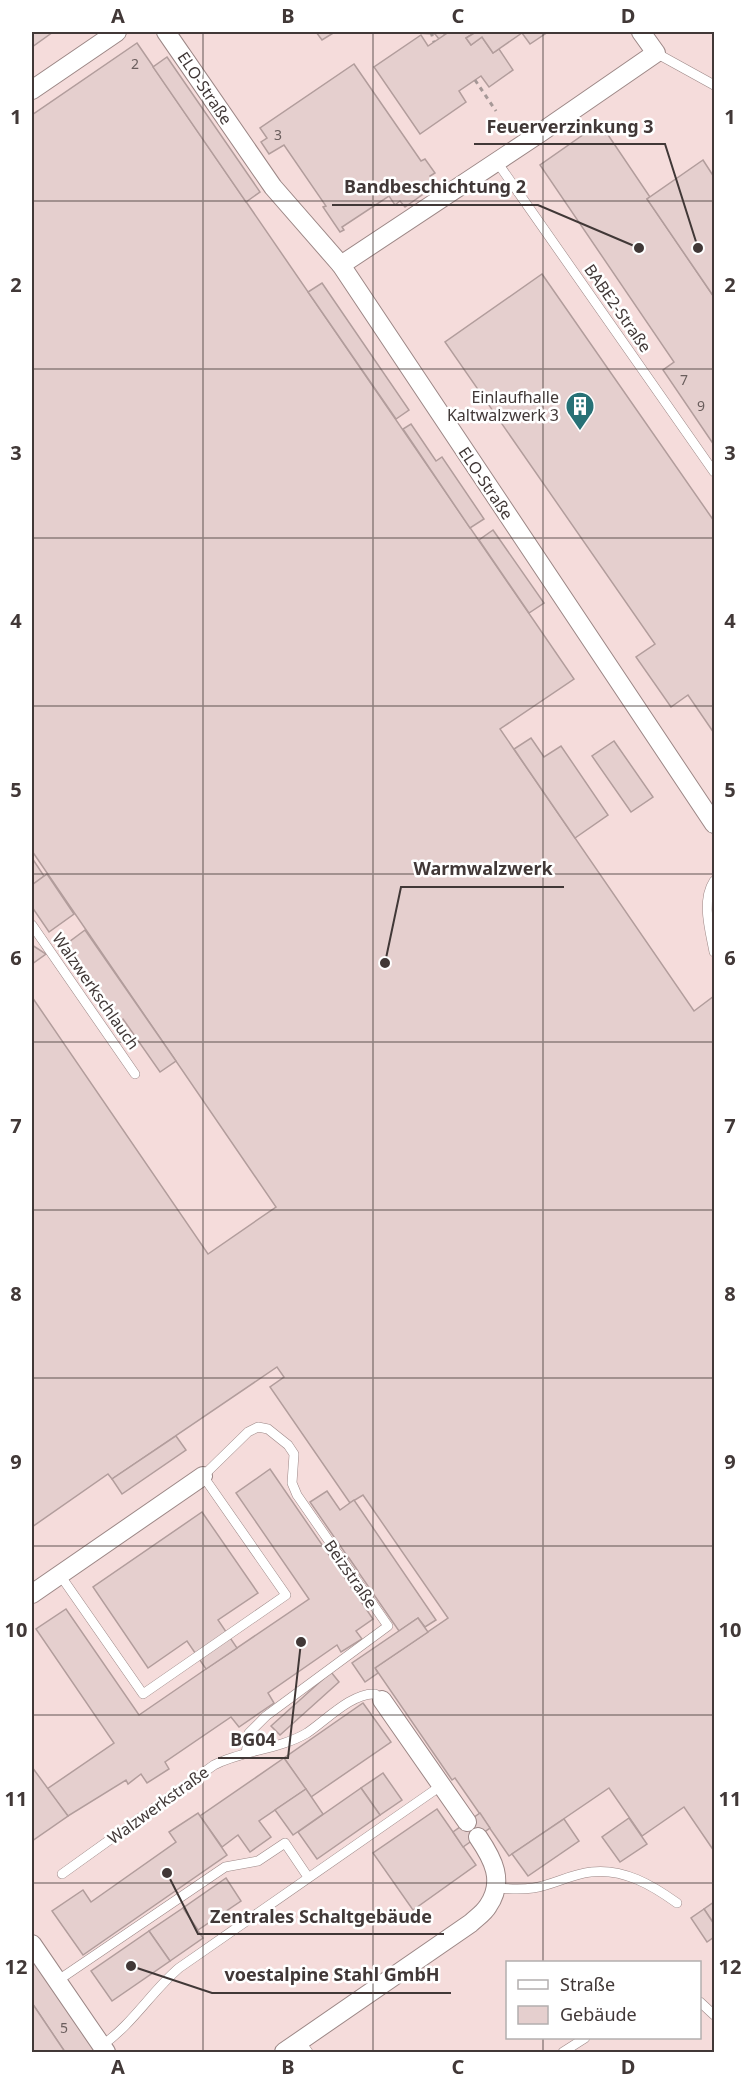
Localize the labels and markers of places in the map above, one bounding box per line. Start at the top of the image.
callout: Feuerverzinkung 3 [474,108,665,144]
callout: Bandbeschichtung 2 [332,169,538,205]
place label: Einlaufhalle Kaltwalzwerk 3 [447,386,559,426]
building icon: Einlaufhalle Kaltwalzwerk 3 [564,390,596,432]
callout: Warmwalzwerk [401,851,564,887]
callout: BG04 [218,1722,288,1758]
callout: Zentrales Schaltgebäude [198,1898,444,1934]
callout: voestalpine Stahl GmbH [212,1957,451,1993]

